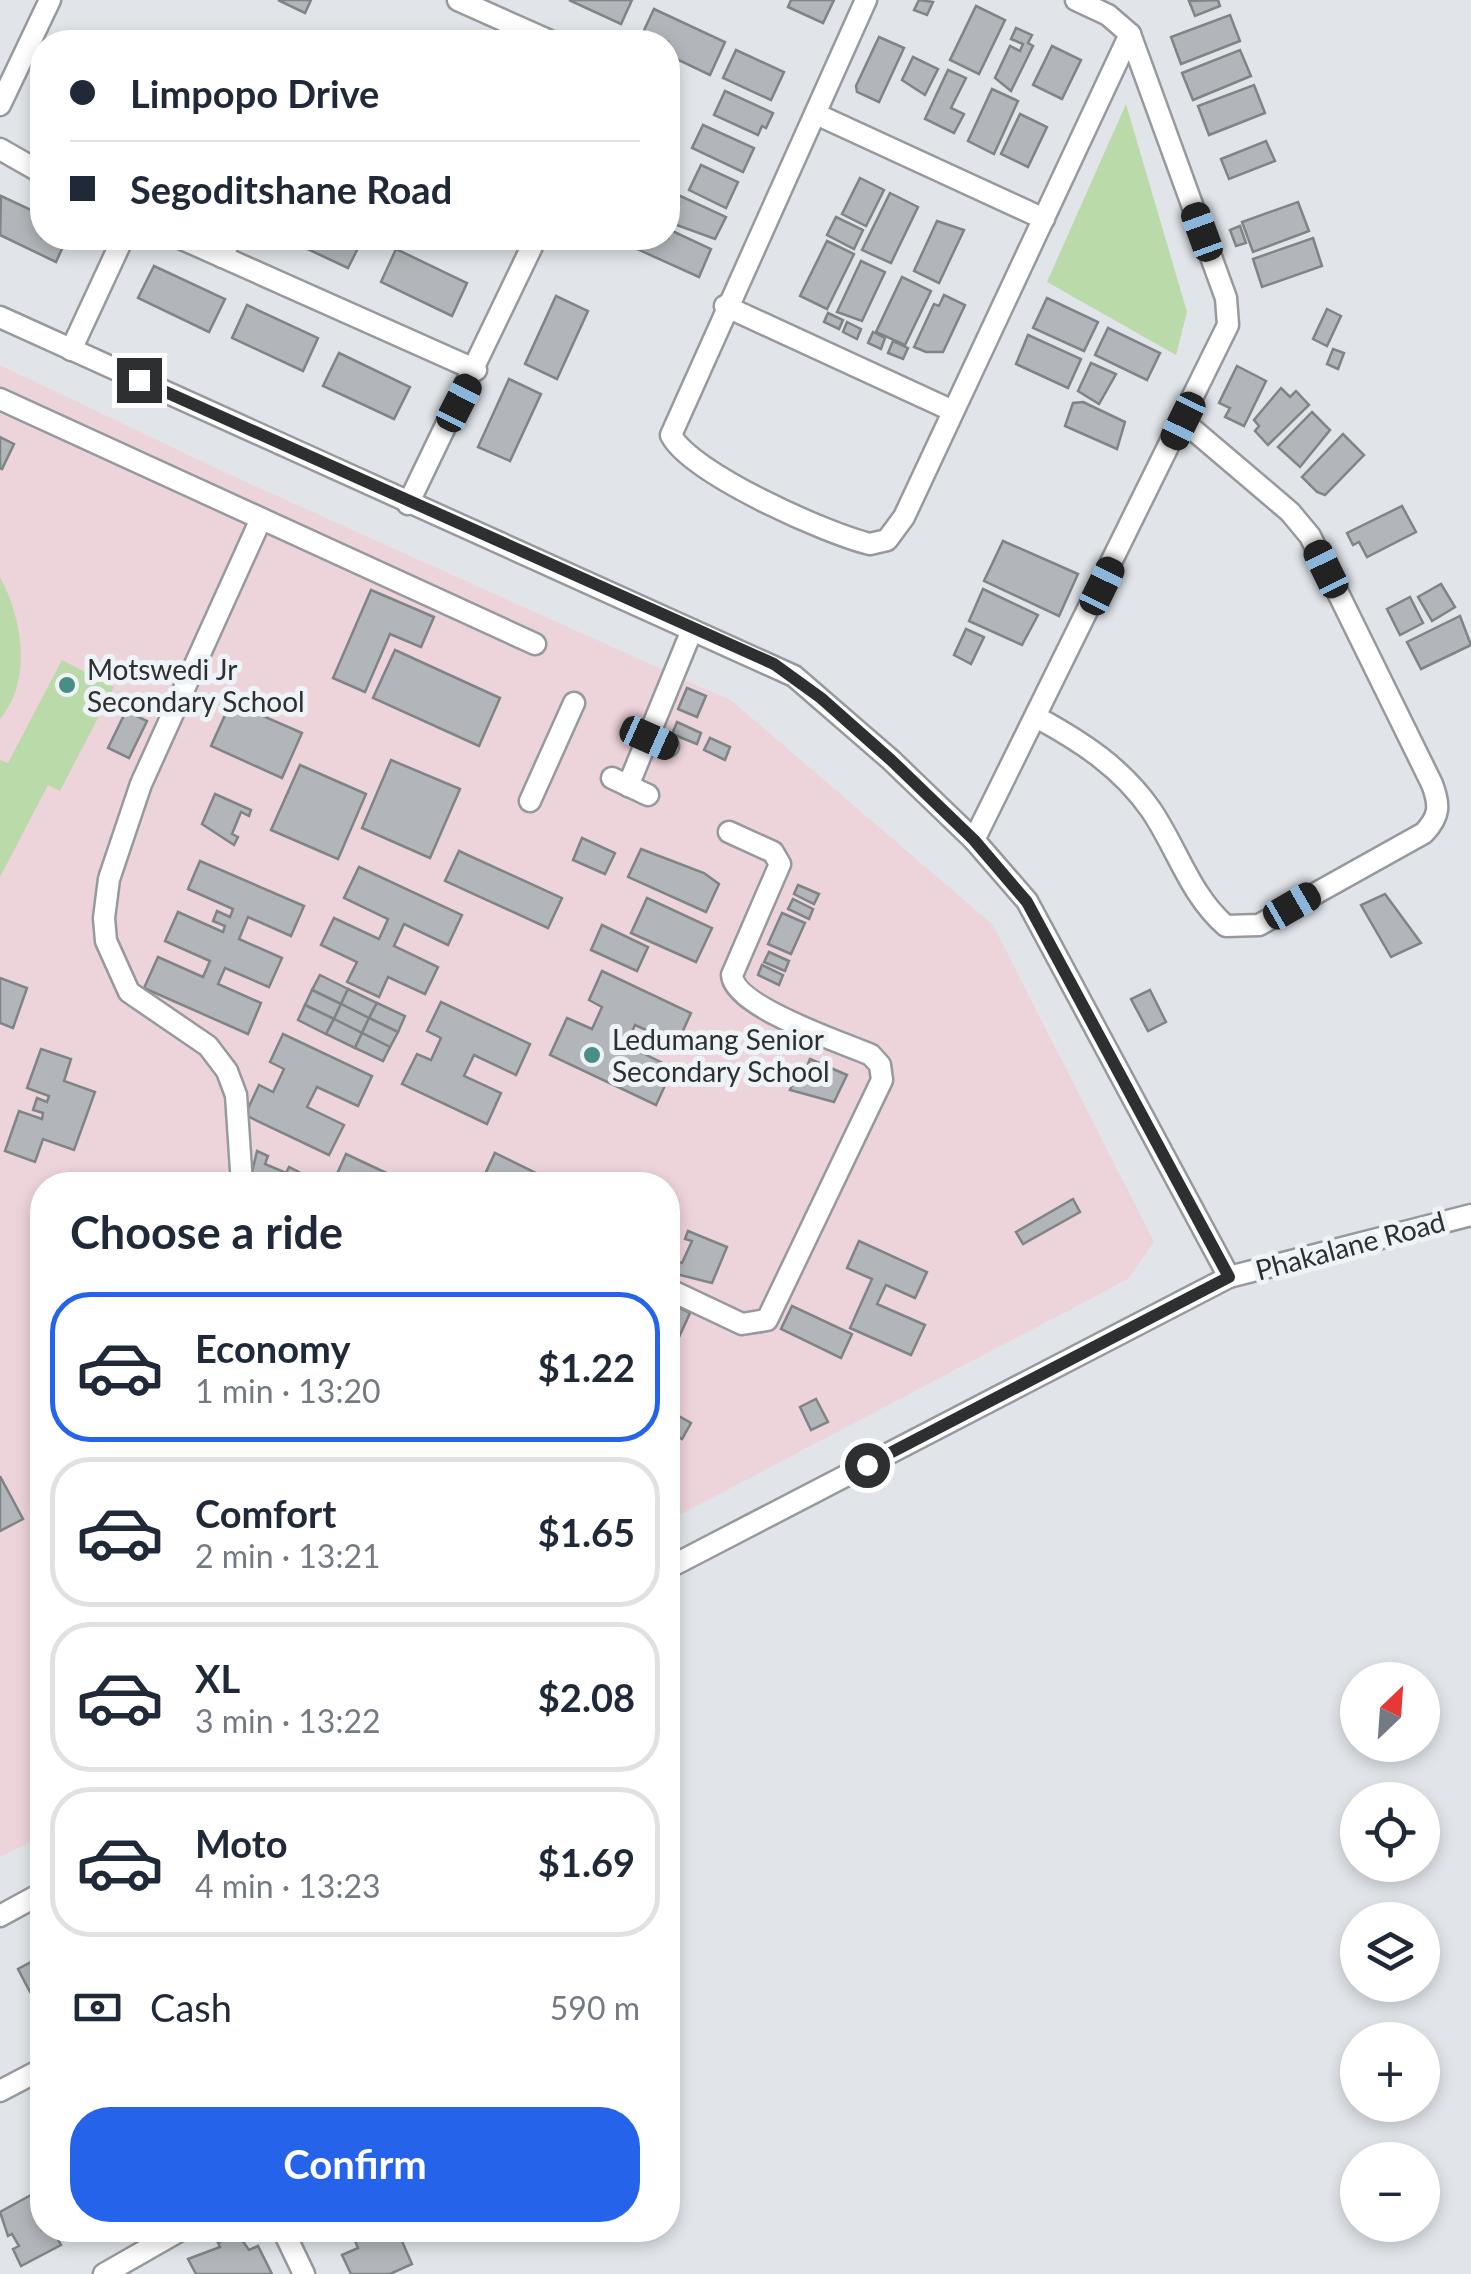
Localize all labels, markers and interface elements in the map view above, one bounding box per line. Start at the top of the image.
text: Limpopo Drive [130,70,379,116]
text: Segoditshane Road [130,166,452,212]
car [1178,199,1226,265]
route end [117,358,162,403]
car [432,369,486,437]
car [1156,387,1210,455]
car [1299,535,1353,603]
car [1075,552,1129,620]
place label: Motswedi Jr Secondary School [87,652,305,718]
marker: Motswedi Jr Secondary School [56,674,78,696]
car [615,712,683,764]
car [1259,878,1325,934]
place label: Ledumang Senior Secondary School [612,1022,830,1088]
marker: Ledumang Senior Secondary School [581,1044,603,1066]
street label: Phakalane Road [1252,1203,1448,1287]
text: Choose a ride [70,1205,343,1259]
icon: car [75,1322,165,1412]
text: Economy [195,1325,350,1371]
text: $1.22 [538,1344,635,1390]
text: 1 min · 13:20 [195,1371,381,1410]
route start [845,1443,890,1488]
icon: car [75,1487,165,1577]
text: Comfort [195,1490,336,1536]
text: $1.65 [538,1509,635,1555]
text: 2 min · 13:21 [195,1536,381,1575]
icon: car [75,1652,165,1742]
text: XL [195,1655,240,1701]
north arrow [1340,1662,1440,1762]
map controls [1340,1662,1440,2242]
text: $2.08 [538,1674,635,1720]
text: 3 min · 13:22 [195,1701,381,1740]
button: locate [1340,1782,1440,1882]
icon: car [75,1817,165,1907]
text: Moto [195,1820,288,1866]
text: $1.69 [538,1839,635,1885]
text: 4 min · 13:23 [195,1866,381,1905]
button: layers [1340,1902,1440,2002]
icon: cash [70,1980,125,2035]
text: Cash [150,1984,232,2030]
text: 590 m [550,1988,640,2027]
button: + [1340,2022,1440,2122]
button: Confirm [70,2107,640,2222]
button: − [1340,2142,1440,2242]

